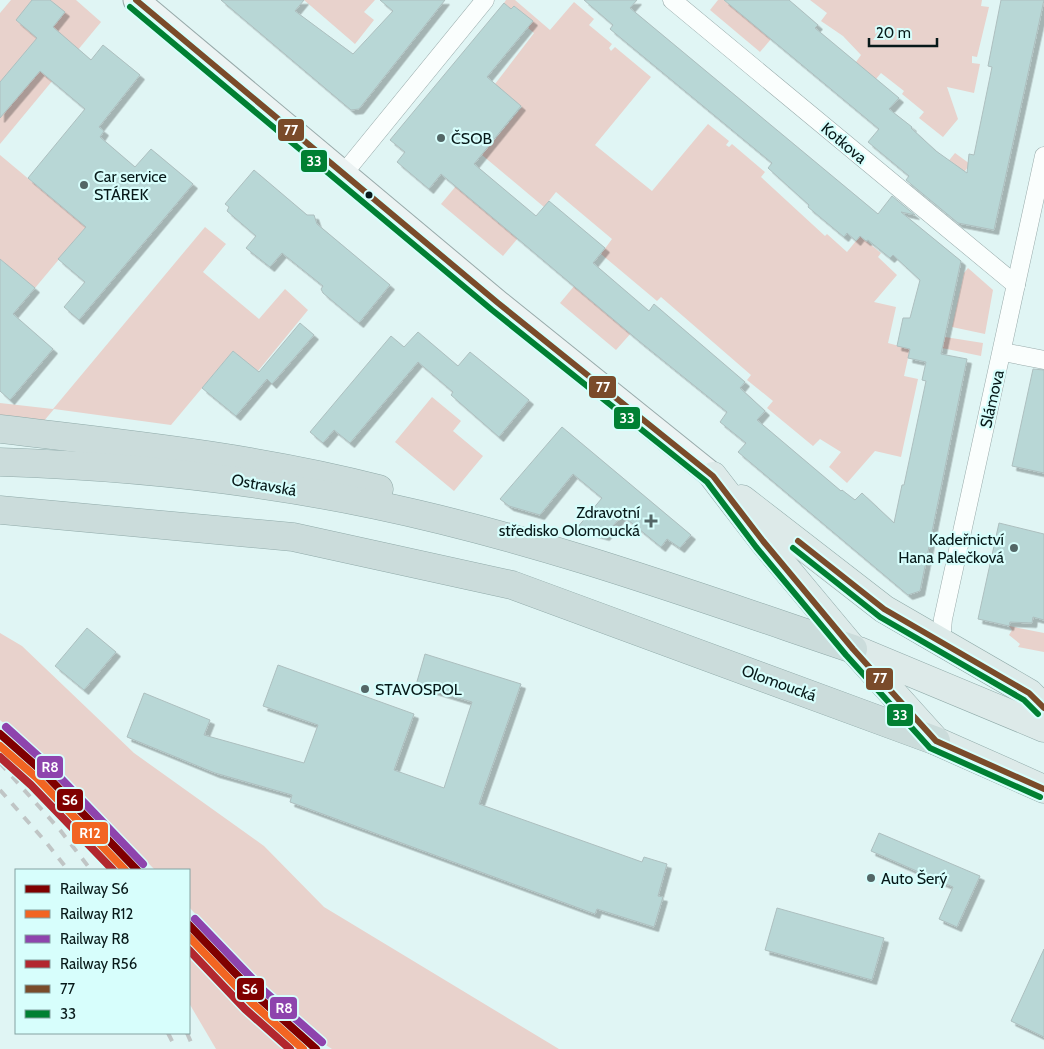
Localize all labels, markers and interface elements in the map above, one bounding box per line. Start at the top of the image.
scale bar [869,15,936,47]
text: 20 m [876,24,911,42]
line badge: 77 [277,118,305,142]
street label: Kotkova [817,119,871,168]
text: 77 [284,121,299,139]
place label: ČSOB [451,129,493,148]
marker: ČSOB [435,132,447,144]
line badge: 33 [300,149,328,173]
text: 33 [306,152,322,170]
place label: Car service STÁREK [94,167,167,204]
marker: Car service STÁREK [78,179,90,191]
unlabelled marker [364,190,374,200]
street label: Slámova [976,368,1008,430]
line badge: 77 [588,375,617,399]
text: 77 [596,378,611,396]
line badge: 33 [613,406,641,430]
text: 33 [619,409,635,427]
street label: Ostravská [230,470,298,500]
place label: Zdravotní středisko Olomoucká [499,503,641,540]
marker: Zdravotní středisko Olomoucká [644,514,658,528]
place label: Kadeřnictví Hana Palečková [898,530,1005,567]
marker: Kadeřnictví Hana Palečková [1008,542,1020,554]
street label: Olomoucká [739,661,819,705]
line badge: 77 [865,667,894,691]
text: 77 [873,669,888,687]
place label: STAVOSPOL [375,680,462,699]
marker: STAVOSPOL [359,683,371,695]
line badge: 33 [886,703,914,727]
text: 33 [892,706,908,724]
line badge: R8 [36,755,64,779]
text: R8 [41,758,59,776]
line badge: S6 [56,788,84,812]
text: S6 [62,791,78,809]
line badge: R12 [71,821,109,845]
text: R12 [79,824,101,842]
legend [15,869,190,1034]
place label: Auto Šerý [881,869,947,888]
marker: Auto Šerý [865,872,877,884]
text: Railway S6 [60,880,129,898]
text: Railway R12 [60,905,133,923]
text: Railway R8 [60,930,130,948]
text: Railway R56 [60,955,137,973]
line badge: S6 [236,977,265,1001]
text: 77 [60,980,76,998]
text: S6 [242,980,258,998]
line badge: R8 [269,996,298,1020]
text: R8 [275,999,293,1017]
text: 33 [60,1005,76,1023]

